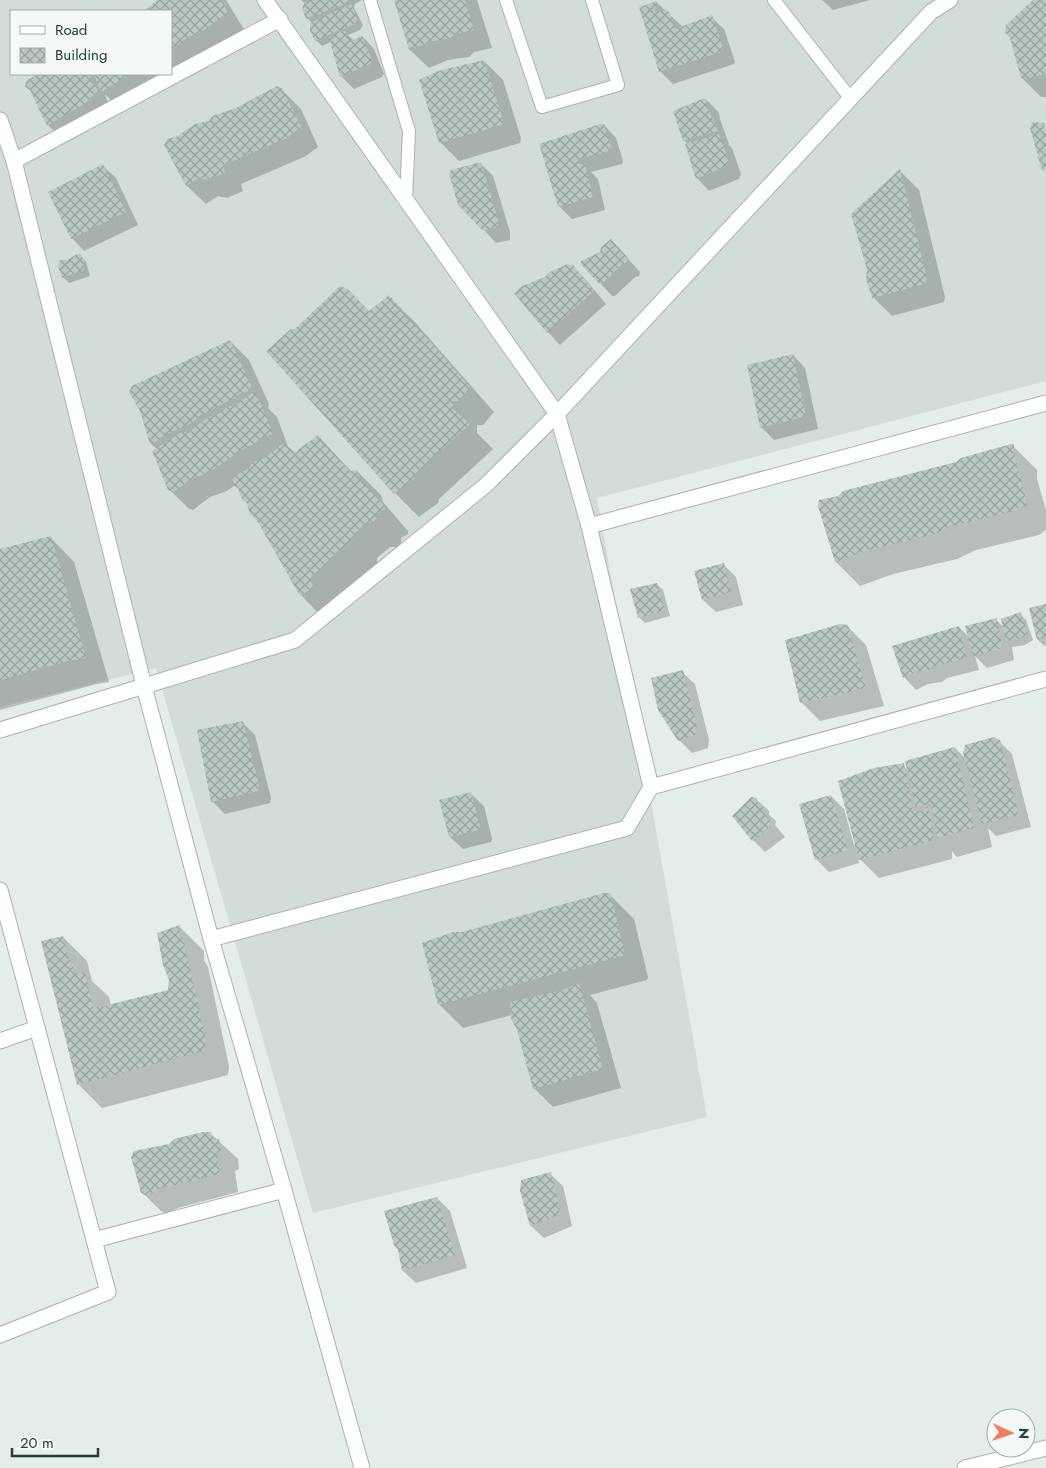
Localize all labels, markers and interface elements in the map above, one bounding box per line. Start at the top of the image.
legend [10,10,172,75]
text: Road [55,19,87,41]
text: Building [55,44,107,66]
north arrow [986,1408,1036,1458]
scale bar [12,1426,99,1458]
text: N [1014,1428,1034,1440]
text: 20 m [20,1432,54,1454]

